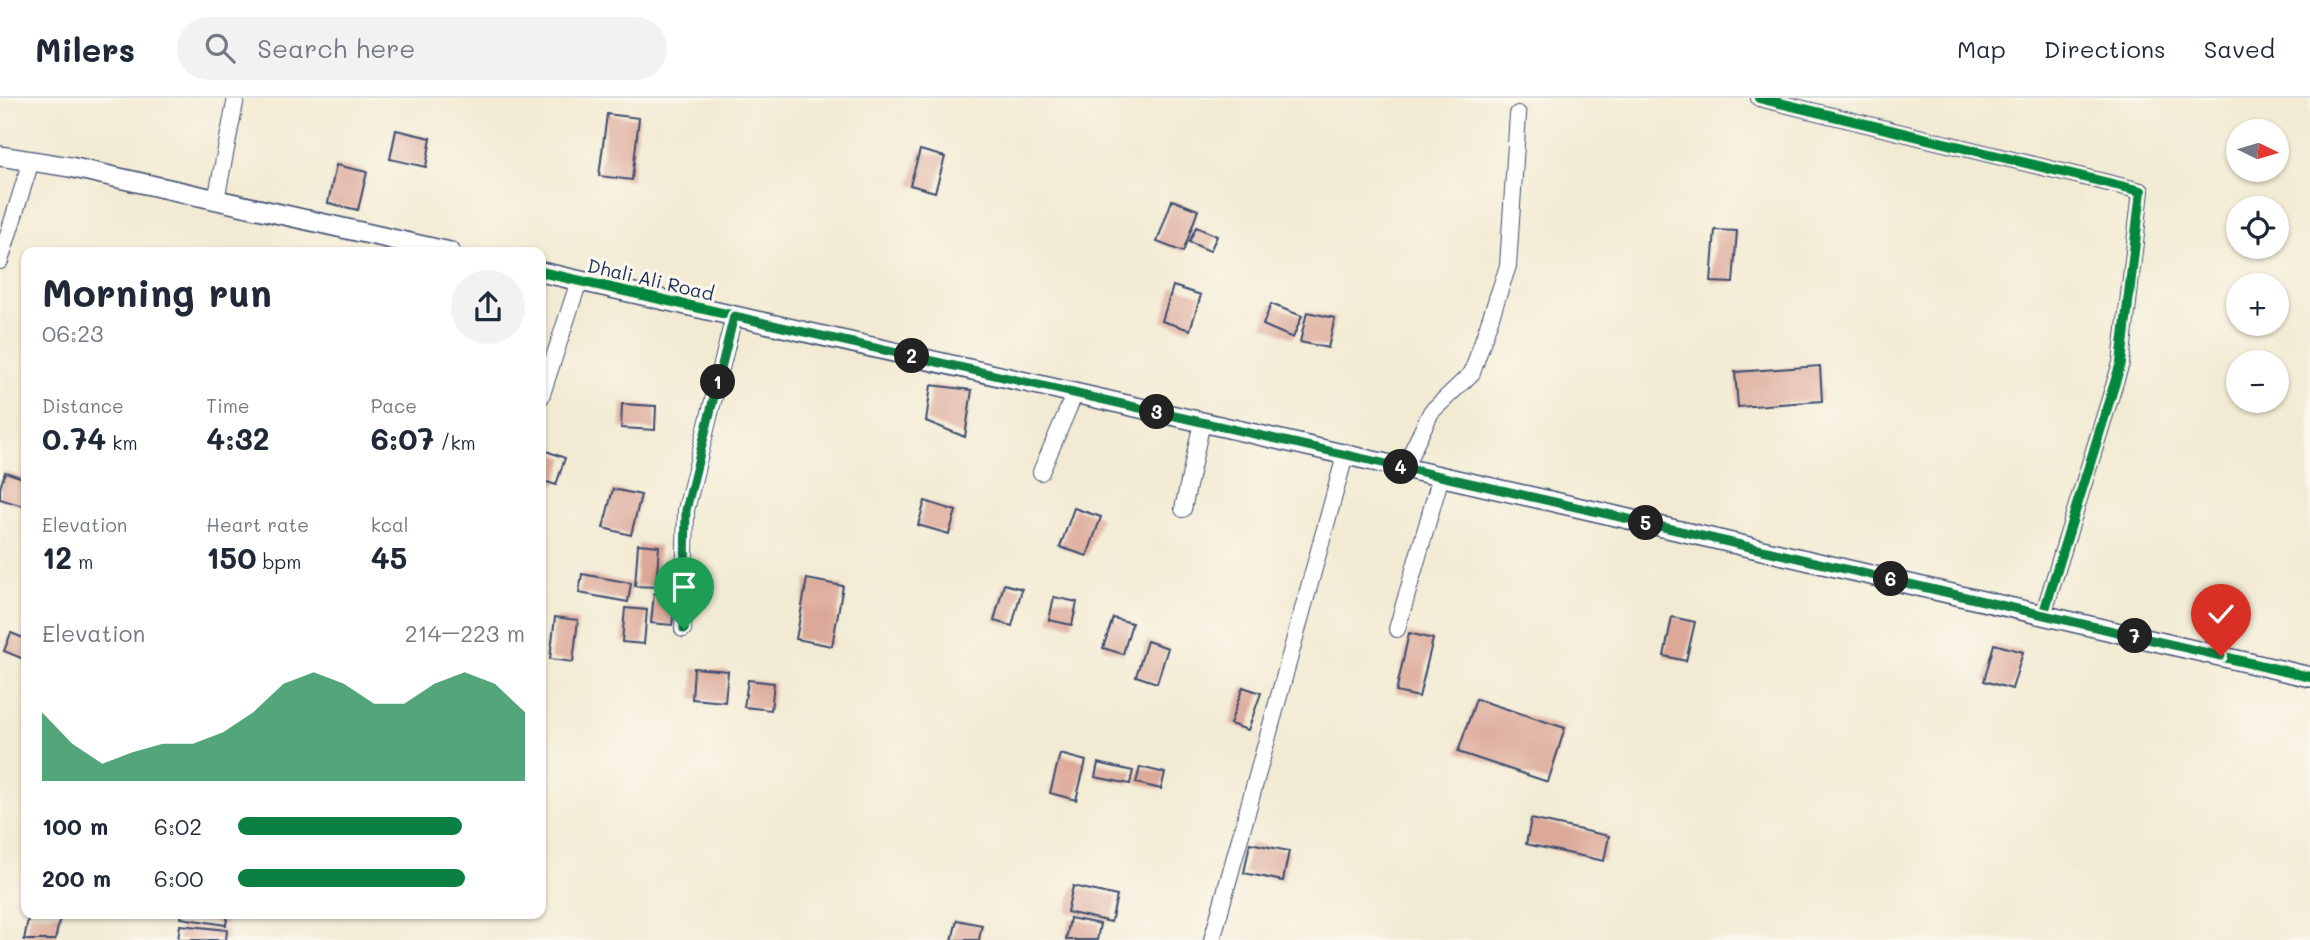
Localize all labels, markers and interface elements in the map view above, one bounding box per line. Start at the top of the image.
search box [177,17,667,80]
text: Milers [35,27,135,70]
icon: search [201,29,239,67]
text: Search here [257,31,415,65]
text: Map [1957,33,2006,64]
text: Directions [2044,33,2166,64]
text: Saved [2204,33,2275,64]
north arrow [2226,119,2289,182]
map controls [2226,119,2289,413]
button: locate [2226,196,2289,259]
street label: Dhali Ali Road [585,252,717,306]
text: Morning run [42,267,272,317]
button: share [451,270,525,344]
button: + [2226,273,2289,336]
text: 06:23 [42,318,104,348]
pin: 2 [894,338,930,374]
text: 2 [906,343,917,368]
button: − [2226,350,2289,413]
pin: 1 [700,364,736,400]
text: 1 [713,369,722,394]
text: Distance [42,393,124,418]
text: Time [206,393,250,418]
text: Pace [371,393,417,418]
pin: 3 [1140,394,1174,430]
text: 3 [1151,399,1162,424]
text: 0.74 [42,418,106,458]
text: 4:32 [206,418,270,458]
text: 6:07 [371,418,434,458]
text: km [106,430,138,455]
text: /km [434,430,476,455]
pin: 4 [1384,450,1418,484]
text: 4 [1394,454,1407,479]
pin: 5 [1628,506,1664,540]
text: 5 [1640,510,1651,535]
text: Elevation [42,512,127,537]
text: Heart rate [206,512,309,537]
text: kcal [371,512,409,537]
text: 12 [42,537,72,577]
text: 150 [206,537,256,577]
text: 45 [371,537,407,577]
text: m [72,549,93,574]
text: bpm [256,549,302,574]
pin [654,557,714,629]
pin: 6 [1874,561,1909,596]
text: 6 [1885,566,1896,591]
icon: arrive [665,568,703,606]
pin [2191,584,2251,656]
icon: check [2202,595,2240,633]
text: Elevation [42,618,145,648]
text: 214–223 m [405,618,525,648]
pin: 7 [2118,618,2152,654]
text: 7 [2129,623,2140,648]
text: 100 m [42,811,108,841]
text: 6:02 [154,811,202,841]
text: 200 m [42,863,111,893]
text: 6:00 [154,863,203,893]

